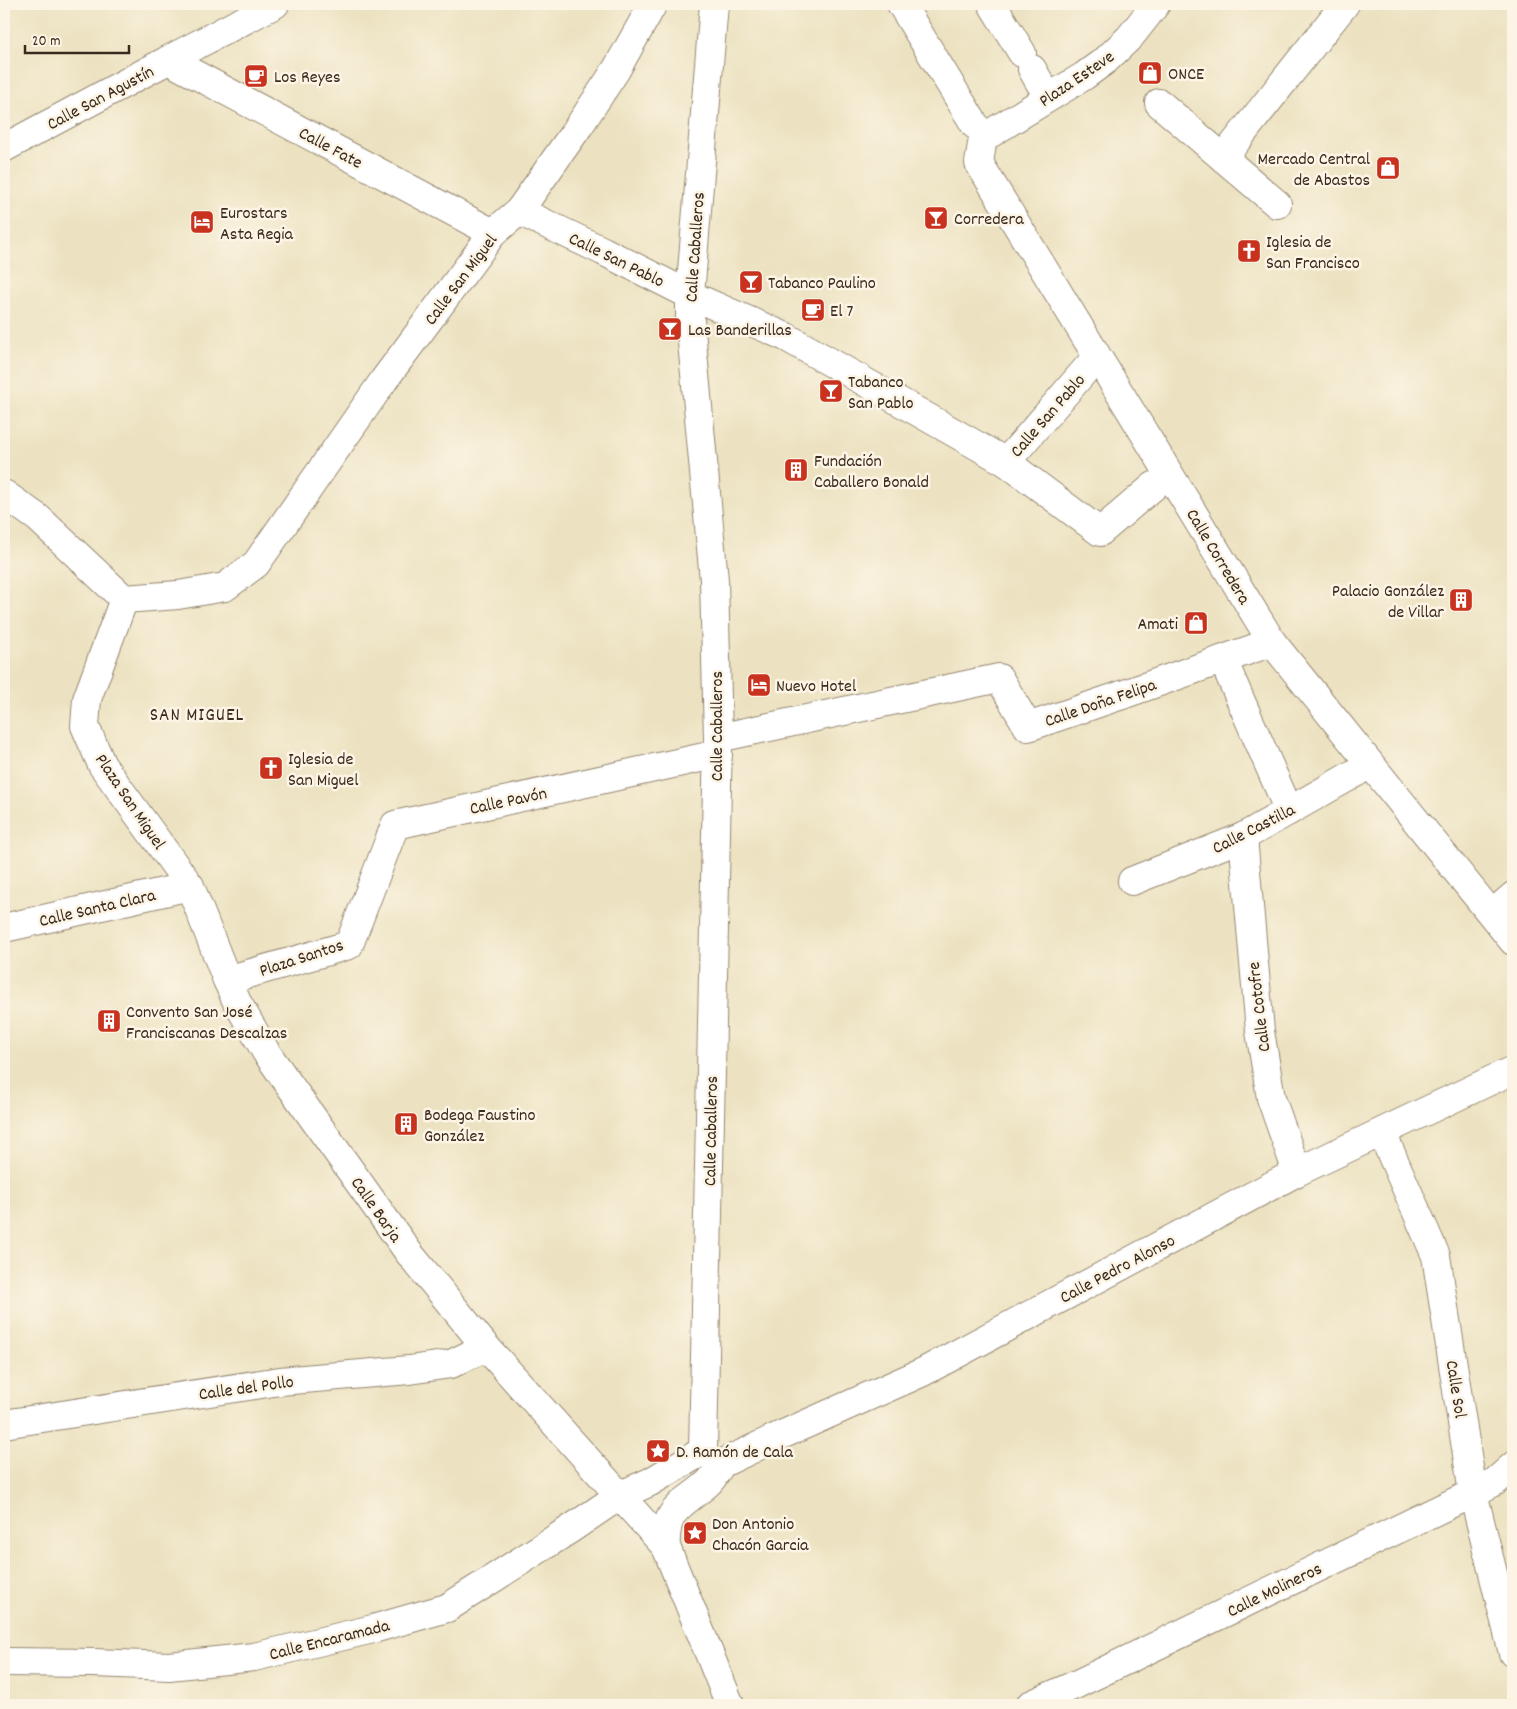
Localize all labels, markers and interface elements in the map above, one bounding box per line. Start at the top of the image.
scale bar [25,22,129,54]
text: 20 m [32,31,60,53]
street label: Plaza Esteve [1035,46,1120,114]
street label: Calle San Agustín [43,60,159,138]
shop icon: ONCE [1137,60,1163,86]
cafe icon: Los Reyes [243,63,269,89]
place label: ONCE [1168,63,1204,88]
place label: Los Reyes [274,66,341,91]
street label: Calle Fate [294,122,366,176]
place label: Mercado Central de Abastos [1257,148,1371,194]
shop icon: Mercado Central de Abastos [1375,155,1401,181]
street label: Calle Caballeros [680,191,713,303]
place label: Eurostars Asta Regia [220,202,293,248]
bar icon: Corredera [923,205,949,231]
place label: Corredera [954,208,1024,233]
hotel icon: Eurostars Asta Regia [189,209,215,235]
street label: Calle San Pablo [564,227,668,295]
street label: Calle San Miguel [419,229,505,331]
place label: Iglesia de San Francisco [1266,231,1360,277]
church icon: Iglesia de San Francisco [1236,238,1262,264]
bar icon: Tabanco Paulino [738,269,764,295]
place label: Tabanco Paulino [768,272,876,297]
cafe icon: El 7 [800,297,826,323]
place label: El 7 [830,300,854,325]
bar icon: Las Banderillas [657,316,683,342]
place label: Las Banderillas [688,319,792,344]
street label: Calle San Pablo [1006,369,1092,464]
place label: Tabanco San Pablo [848,371,914,417]
bar icon: Tabanco San Pablo [818,378,844,404]
place label: Fundación Caballero Bonald [814,450,929,496]
building icon: Fundación Caballero Bonald [783,457,809,483]
street label: Calle Corredera [1178,505,1256,610]
place label: Palacio González de Villar [1332,580,1444,626]
building icon: Palacio González de Villar [1448,587,1474,613]
shop icon: Amati [1183,610,1209,636]
place label: Amati [1137,613,1178,638]
street label: Calle Caballeros [706,671,731,781]
hotel icon: Nuevo Hotel [746,672,772,698]
street label: Calle Doña Felipa [1042,673,1160,735]
place label: Nuevo Hotel [776,675,857,700]
district label: SAN MIGUEL [150,703,244,730]
place label: Iglesia de San Miguel [288,748,359,794]
street label: Plaza San Miguel [88,749,171,856]
church icon: Iglesia de San Miguel [258,755,284,781]
street label: Calle Pavón [468,782,549,823]
street label: Calle Castilla [1208,798,1300,862]
street label: Calle Santa Clara [37,884,159,935]
street label: Plaza Santos [256,934,347,985]
street label: Calle Cotofre [1243,960,1278,1053]
place label: Convento San José Franciscanas Descalzas [126,1001,287,1047]
building icon: Convento San José Franciscanas Descalzas [96,1008,122,1034]
street label: Calle Caballeros [699,1076,726,1186]
place label: Bodega Faustino González [424,1104,535,1150]
building icon: Bodega Faustino González [393,1111,419,1137]
street label: Calle Barja [343,1173,407,1249]
street label: Calle Pedro Alonso [1056,1229,1180,1311]
street label: Calle Sol [1438,1359,1472,1421]
street label: Calle del Pollo [197,1370,295,1408]
place icon: D. Ramón de Cala [645,1438,671,1464]
place label: D. Ramón de Cala [676,1441,794,1466]
place label: Don Antonio Chacón Garcia [712,1513,809,1559]
place icon: Don Antonio Chacón Garcia [682,1520,708,1546]
street label: Calle Molineros [1224,1558,1327,1625]
street label: Calle Encaramada [267,1614,393,1668]

